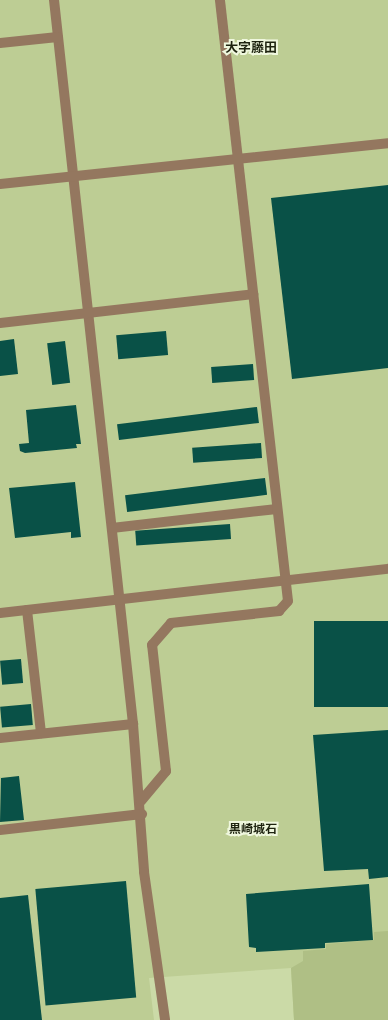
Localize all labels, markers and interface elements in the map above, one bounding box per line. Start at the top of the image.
district label: 大字藤田 [225,40,277,56]
district label: 黒崎城石 [229,822,277,836]

